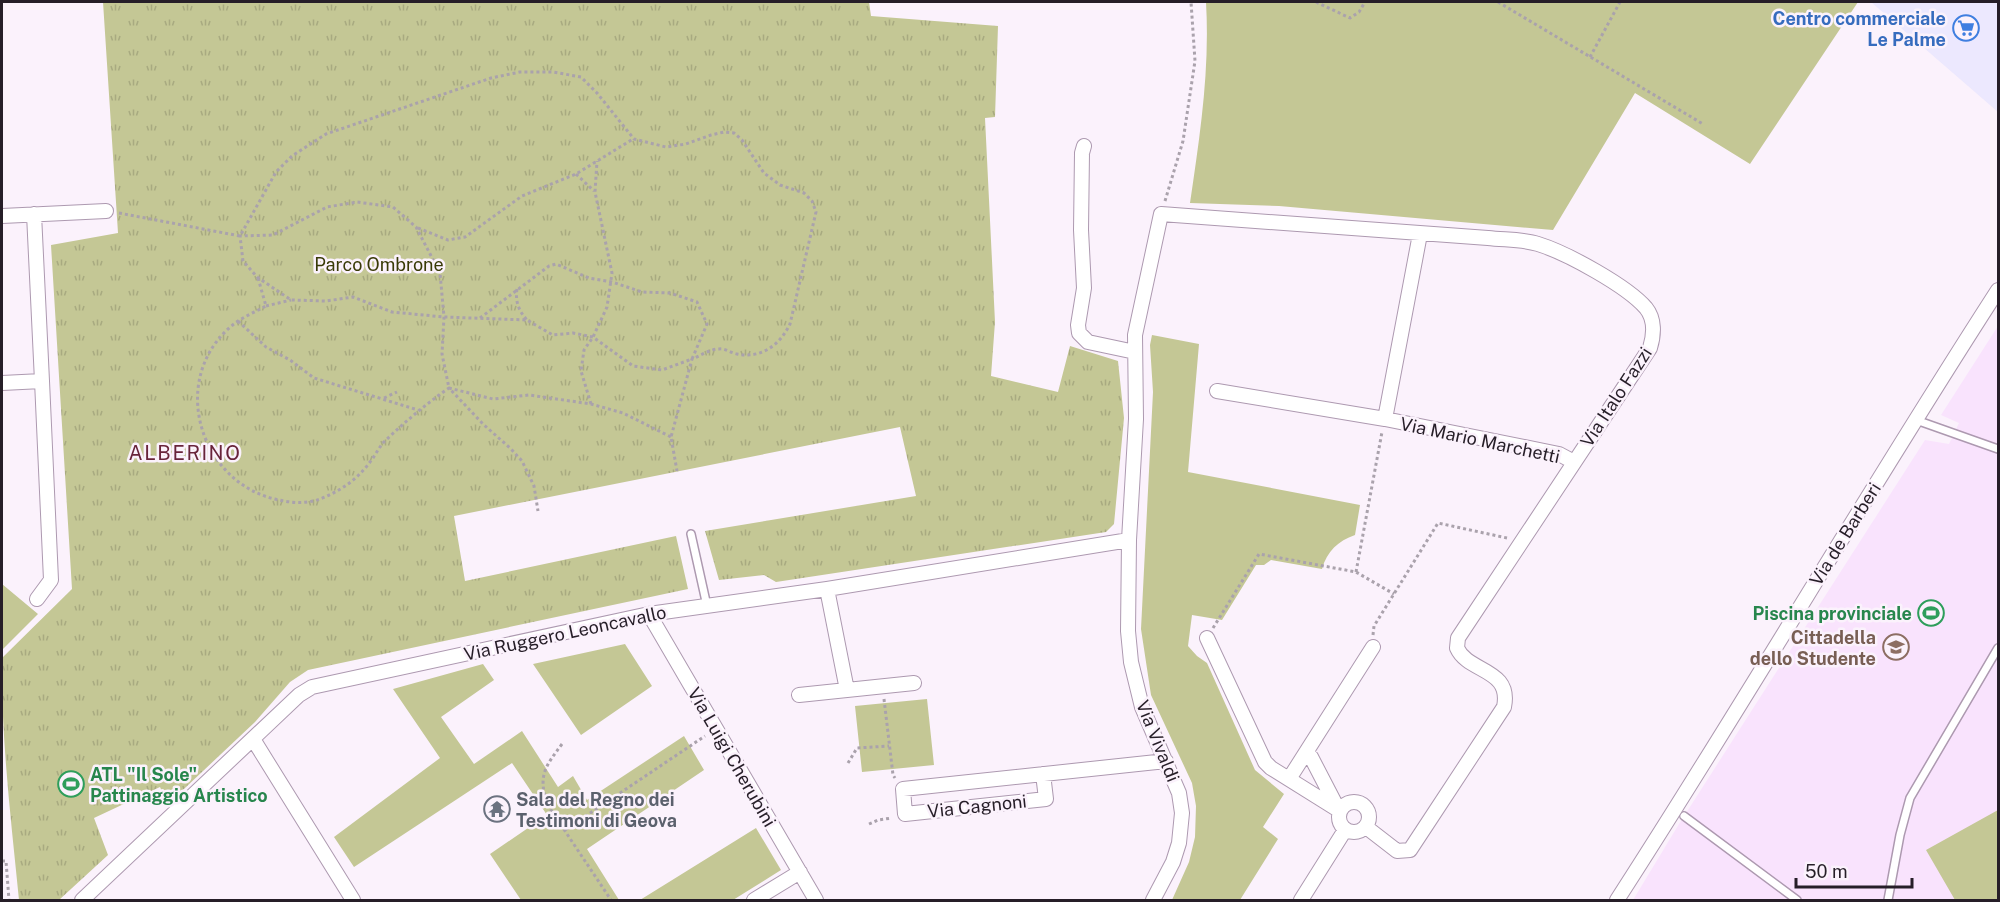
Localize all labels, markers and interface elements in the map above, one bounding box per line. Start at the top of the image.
place label: Centro commerciale Le Palme [1772,8,1946,50]
supermarket icon: Centro commerciale Le Palme [1951,13,1981,43]
park label: Parco Ombrone [314,254,444,275]
street label: Via Italo Fazzi [1576,343,1656,451]
street label: Via Mario Marchetti [1398,413,1562,467]
district label: ALBERINO [129,441,241,465]
street label: Via de Barberi [1805,479,1885,589]
sports icon: Piscina provinciale [1916,598,1946,628]
street label: Via Ruggero Leoncavallo [462,601,668,665]
place label: Piscina provinciale [1753,603,1912,624]
place label: Cittadella dello Studente [1750,627,1876,669]
school or university icon: Cittadella dello Studente [1881,632,1911,662]
street label: Via Luigi Cherubini [684,684,780,830]
street label: Via Vivaldi [1132,697,1184,785]
place label: ATL "Il Sole" Pattinaggio Artistico [90,764,268,806]
sports icon: ATL "Il Sole" Pattinaggio Artistico [56,769,86,799]
place label: Sala del Regno dei Testimoni di Geova [516,789,677,831]
street label: Via Cagnoni [926,790,1028,822]
temple icon: Sala del Regno dei Testimoni di Geova [482,794,512,824]
scale bar [1796,851,1912,889]
text: 50 m [1805,861,1848,882]

